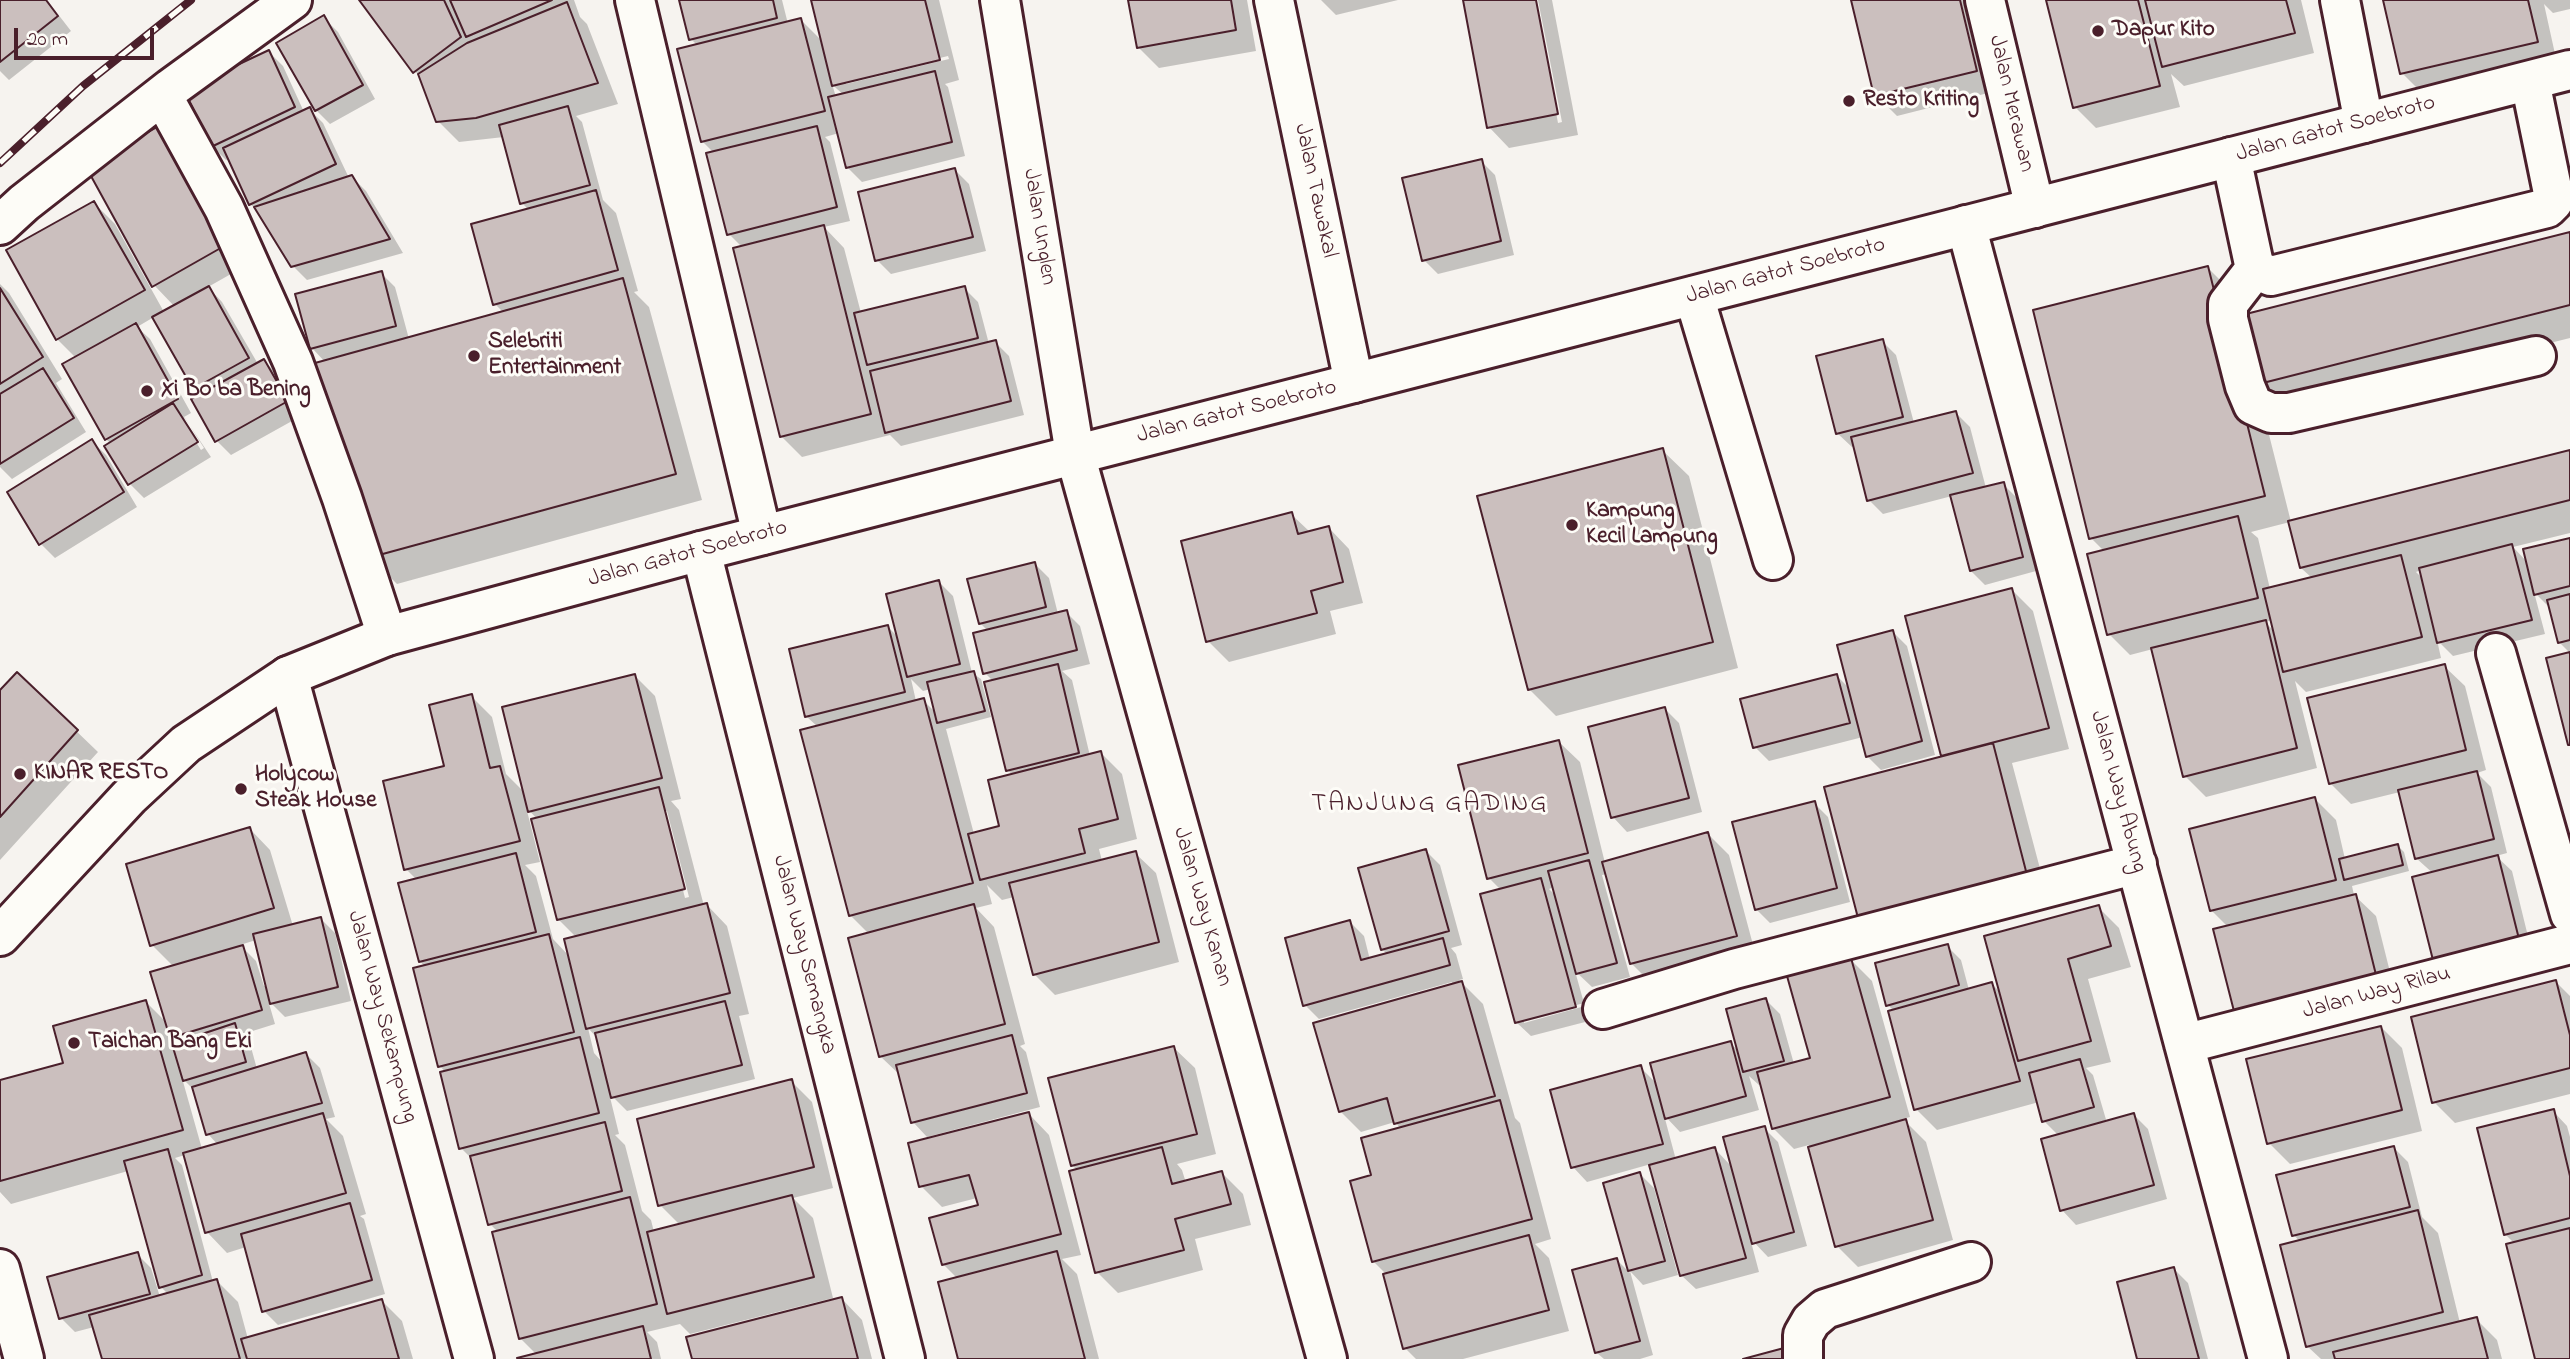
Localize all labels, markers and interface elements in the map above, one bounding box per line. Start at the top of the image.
scale bar [18,14,158,58]
place label: Dapur Kito [2112,17,2215,45]
marker: Dapur Kito [2090,23,2106,39]
text: 20 m [27,25,68,55]
street label: Jalan Merawan [1981,33,2039,175]
place label: Resto Kriting [1863,87,1979,115]
street label: Jalan Gatot Soebroto [2233,90,2439,170]
marker: Resto Kriting [1841,93,1857,109]
street label: Jalan Tawakal [1286,121,1342,261]
street label: Jalan Unglen [1015,167,1061,287]
street label: Jalan Gatot Soebroto [1683,232,1889,312]
place label: Selebriti Entertainment [488,329,621,383]
marker: Selebriti Entertainment [466,348,482,364]
street label: Jalan Gatot Soebroto [1134,375,1340,451]
place label: Xi Bo ba Bening [161,377,311,405]
marker: Xi Bo ba Bening [139,383,155,399]
place label: Kampung Kecil Lampung [1586,498,1717,552]
street label: Jalan Gatot Soebroto [585,515,791,595]
marker: Kampung Kecil Lampung [1564,517,1580,533]
street label: Jalan Way Abung [2082,708,2152,876]
place label: KINAR RESTO [34,760,168,788]
place label: Holycow Steak House [255,762,376,816]
marker: KINAR RESTO [12,766,28,782]
marker: Holycow Steak House [233,781,249,797]
district label: TANJUNG GADING [1313,790,1547,822]
street label: Jalan Way Kanan [1165,824,1237,990]
street label: Jalan Way Semangka [765,852,841,1058]
street label: Jalan Way Sekampung [339,908,423,1126]
street label: Jalan Way Rilau [2300,961,2454,1027]
place label: Taichan Bang Eki [88,1029,252,1057]
marker: Taichan Bang Eki [66,1035,82,1051]

